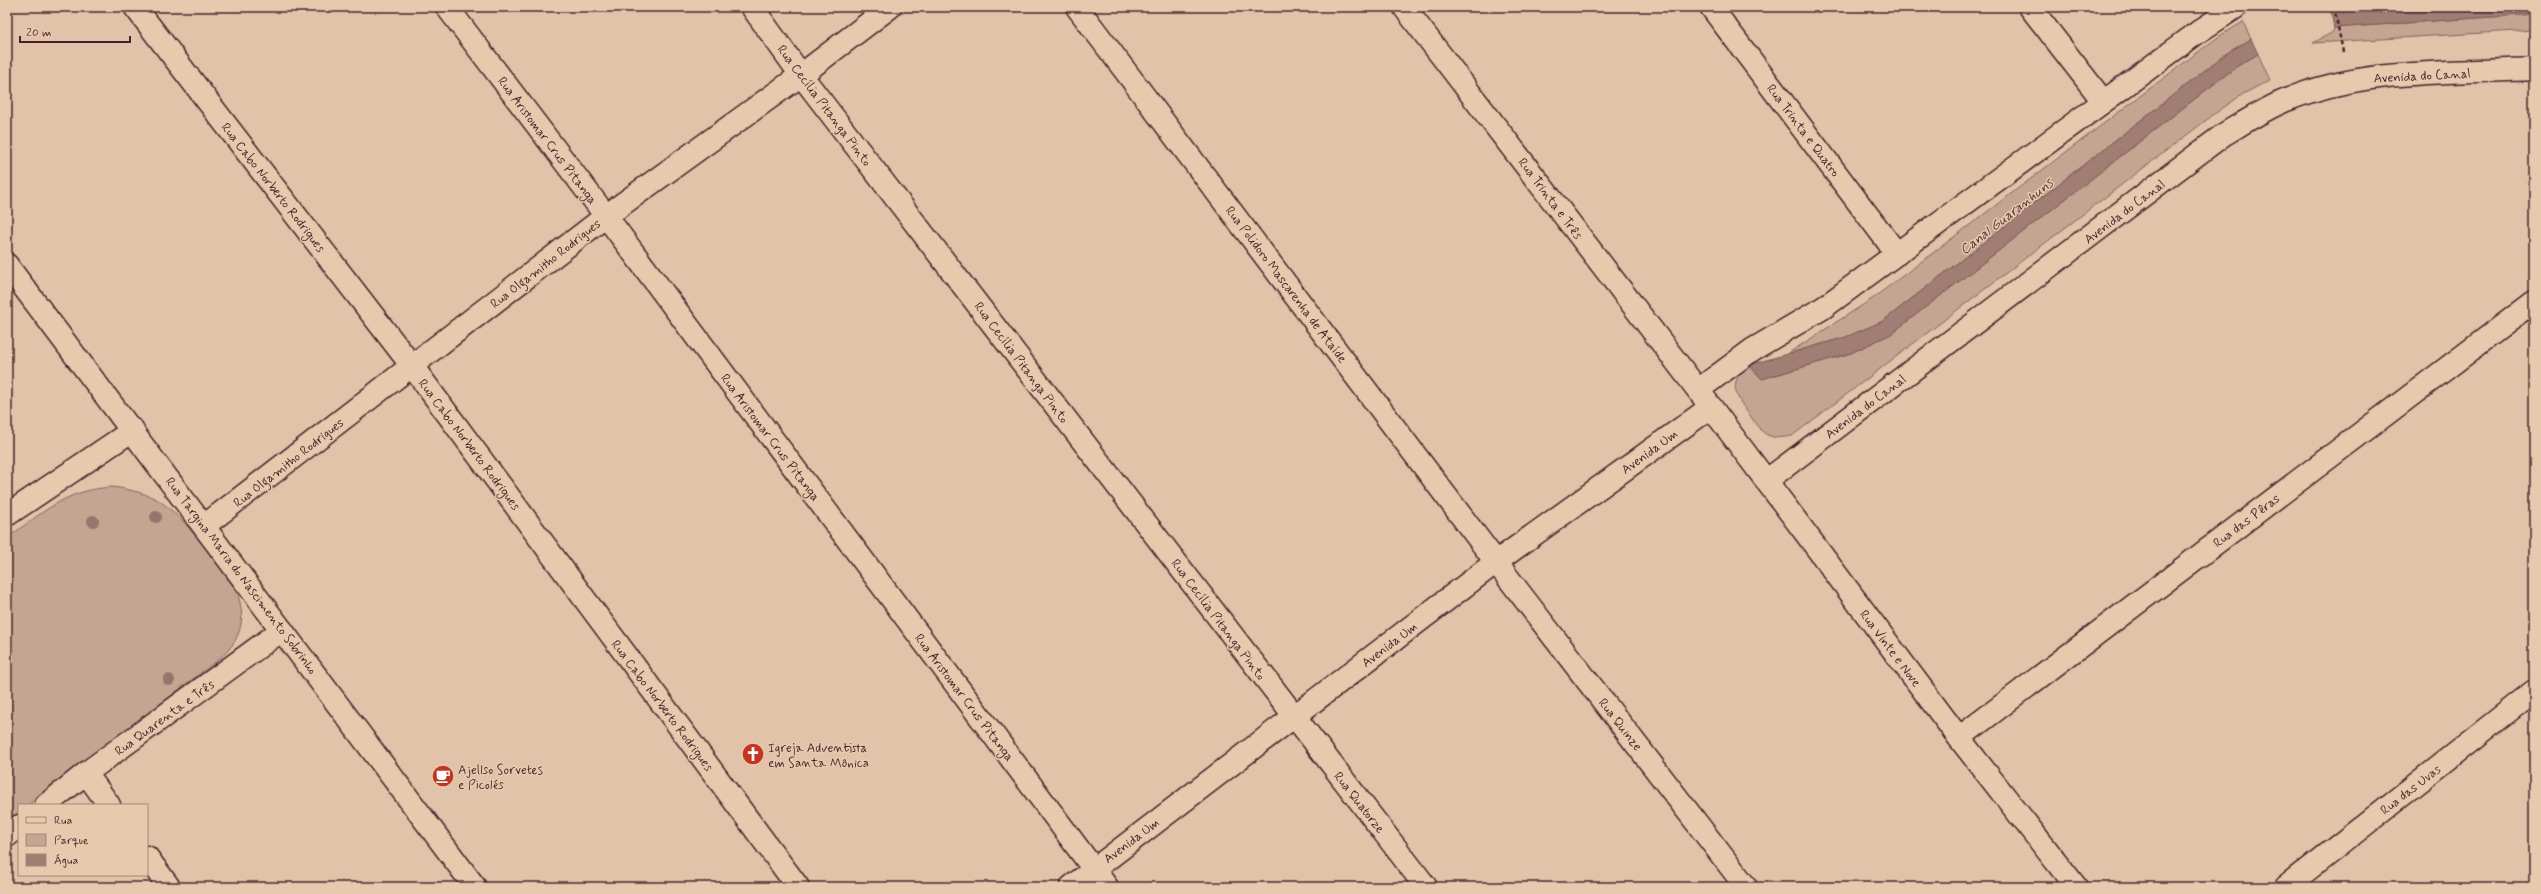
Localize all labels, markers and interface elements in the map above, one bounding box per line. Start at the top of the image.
scale bar [20,18,130,44]
text: 20 m [26,25,52,41]
street label: Rua Cecília Pitanga Pinto [773,42,875,170]
street label: Avenida do Canal [2373,65,2471,88]
street label: Rua Aristomar Crus Pitanga [492,74,601,209]
street label: Rua Trinta e Quatro [1762,81,1843,181]
street label: Rua Cabo Norberto Rodrigues [216,120,329,257]
street label: Rua Trinta e Três [1514,155,1586,243]
water label: Canal Guaranhuns [1956,174,2058,259]
street label: Avenida do Canal [2081,176,2169,248]
street label: Rua Polidoro Mascarenha de Ataíde [1221,203,1350,367]
street label: Rua Olgamitho Rodrigues [487,216,606,314]
street label: Rua Cecília Pitanga Pinto [970,299,1072,427]
street label: Rua Aristomar Crus Pitanga [715,371,824,506]
street label: Avenida do Canal [1822,371,1910,443]
street label: Rua Cabo Norberto Rodrigues [413,376,524,515]
street label: Rua Olgamitho Rodrigues [230,415,349,513]
street label: Avenida Um [1618,426,1681,478]
street label: Rua Targina Maria do Nascimento Sobrinho [160,474,321,679]
street label: Rua das Pêras [2210,490,2284,552]
street label: Rua Cecília Pitanga Pinto [1167,556,1269,684]
street label: Rua Vinte e Nove [1855,607,1924,691]
street label: Avenida Um [1359,619,1421,672]
street label: Rua Aristomar Crus Pitanga [909,631,1018,766]
street label: Rua Cabo Norberto Rodrigues [606,637,717,776]
street label: Rua Quarenta e Três [112,676,218,760]
street label: Rua Quinze [1594,695,1646,755]
place label: Igreja Adventista em Santa Mônica [768,740,869,772]
church icon: Igreja Adventista em Santa Mônica [740,741,766,767]
street label: Rua das Uvas [2377,761,2445,819]
place label: Ajellso Sorvetes e Picolés [458,762,543,794]
cafe icon: Ajellso Sorvetes e Picolés [430,763,456,789]
street label: Rua Quatorze [1329,769,1388,837]
legend [18,804,148,876]
text: Rua [54,813,72,829]
street label: Avenida Um [1101,815,1163,868]
text: Parque [54,833,89,849]
text: Água [54,853,78,869]

